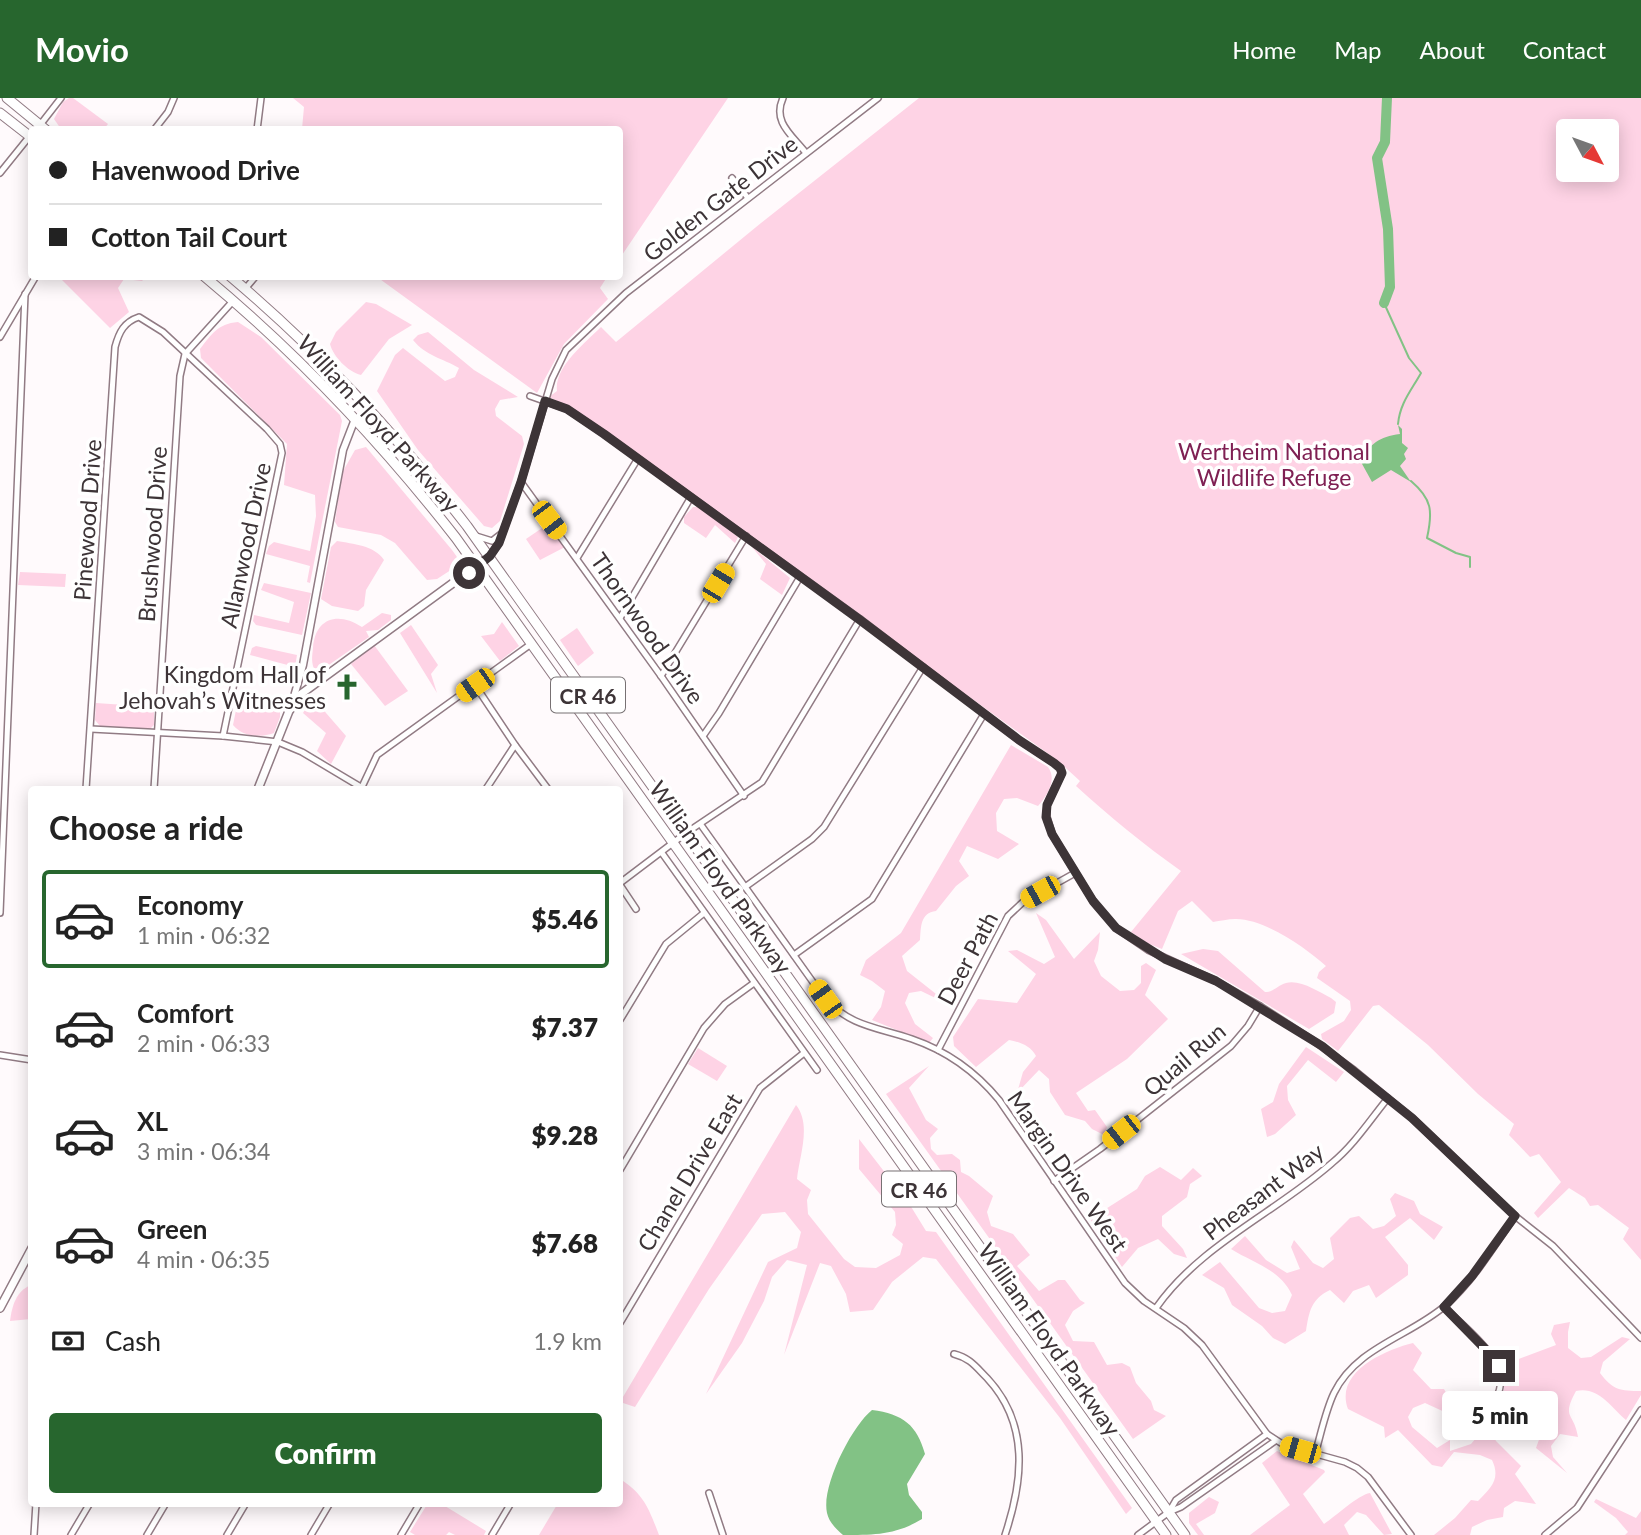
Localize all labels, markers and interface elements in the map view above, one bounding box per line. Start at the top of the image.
text: Movio [35,29,129,69]
text: Home [1232,35,1296,64]
text: Map [1334,35,1382,64]
text: About [1420,35,1485,64]
text: Contact [1523,35,1606,64]
north arrow [1556,119,1619,182]
map controls [1556,119,1619,182]
street label: Golden Gate Drive [637,129,803,267]
text: Havenwood Drive [91,154,300,186]
text: Cotton Tail Court [91,221,287,253]
street label: William Floyd Parkway [292,329,466,518]
park label: Wertheim National Wildlife Refuge [1178,437,1370,491]
street label: Pinewood Drive [67,438,107,602]
street label: Brushwood Drive [132,445,172,623]
street label: Allanwood Drive [214,460,276,630]
car [528,497,571,543]
street label: Thornwood Drive [585,547,711,709]
route start [453,557,485,589]
car [699,560,738,606]
place label: Kingdom Hall of Jehovah’s Witnesses [119,660,326,714]
car [452,664,499,706]
church icon: Kingdom Hall of Jehovah’s Witnesses [332,672,362,702]
road number: CR 46 [551,678,625,712]
street label: William Floyd Parkway [644,775,798,979]
text: Choose a ride [49,808,243,847]
car [1017,873,1064,911]
icon: car [53,888,116,951]
text: Economy [137,889,243,921]
text: $5.46 [531,903,598,935]
street label: Deer Path [931,907,1003,1009]
text: 1 min · 06:32 [137,921,270,949]
car [805,976,846,1022]
icon: car [53,996,116,1059]
text: Comfort [137,997,234,1029]
text: $7.37 [531,1011,598,1043]
street label: Quail Run [1137,1016,1231,1102]
text: 2 min · 06:33 [137,1029,270,1057]
street label: Margin Drive West [1002,1085,1134,1257]
street label: Chanel Drive East [631,1087,748,1256]
icon: car [53,1104,116,1167]
text: XL [137,1105,168,1137]
car [1098,1111,1145,1153]
text: $9.28 [531,1119,598,1151]
text: 3 min · 06:34 [137,1137,270,1165]
street label: Pheasant Way [1197,1137,1329,1245]
road number: CR 46 [882,1172,956,1206]
icon: car [53,1212,116,1275]
text: Green [137,1213,207,1245]
text: $7.68 [531,1227,598,1259]
street label: William Floyd Parkway [973,1237,1127,1441]
text: 4 min · 06:35 [137,1245,270,1273]
icon: cash [49,1322,87,1360]
text: Cash [105,1325,161,1357]
text: 1.9 km [533,1327,602,1355]
route end [1483,1350,1515,1382]
callout: 5 min [1441,1390,1557,1440]
text: 5 min [1471,1401,1529,1429]
button: Confirm [49,1413,602,1493]
car [1277,1434,1324,1466]

